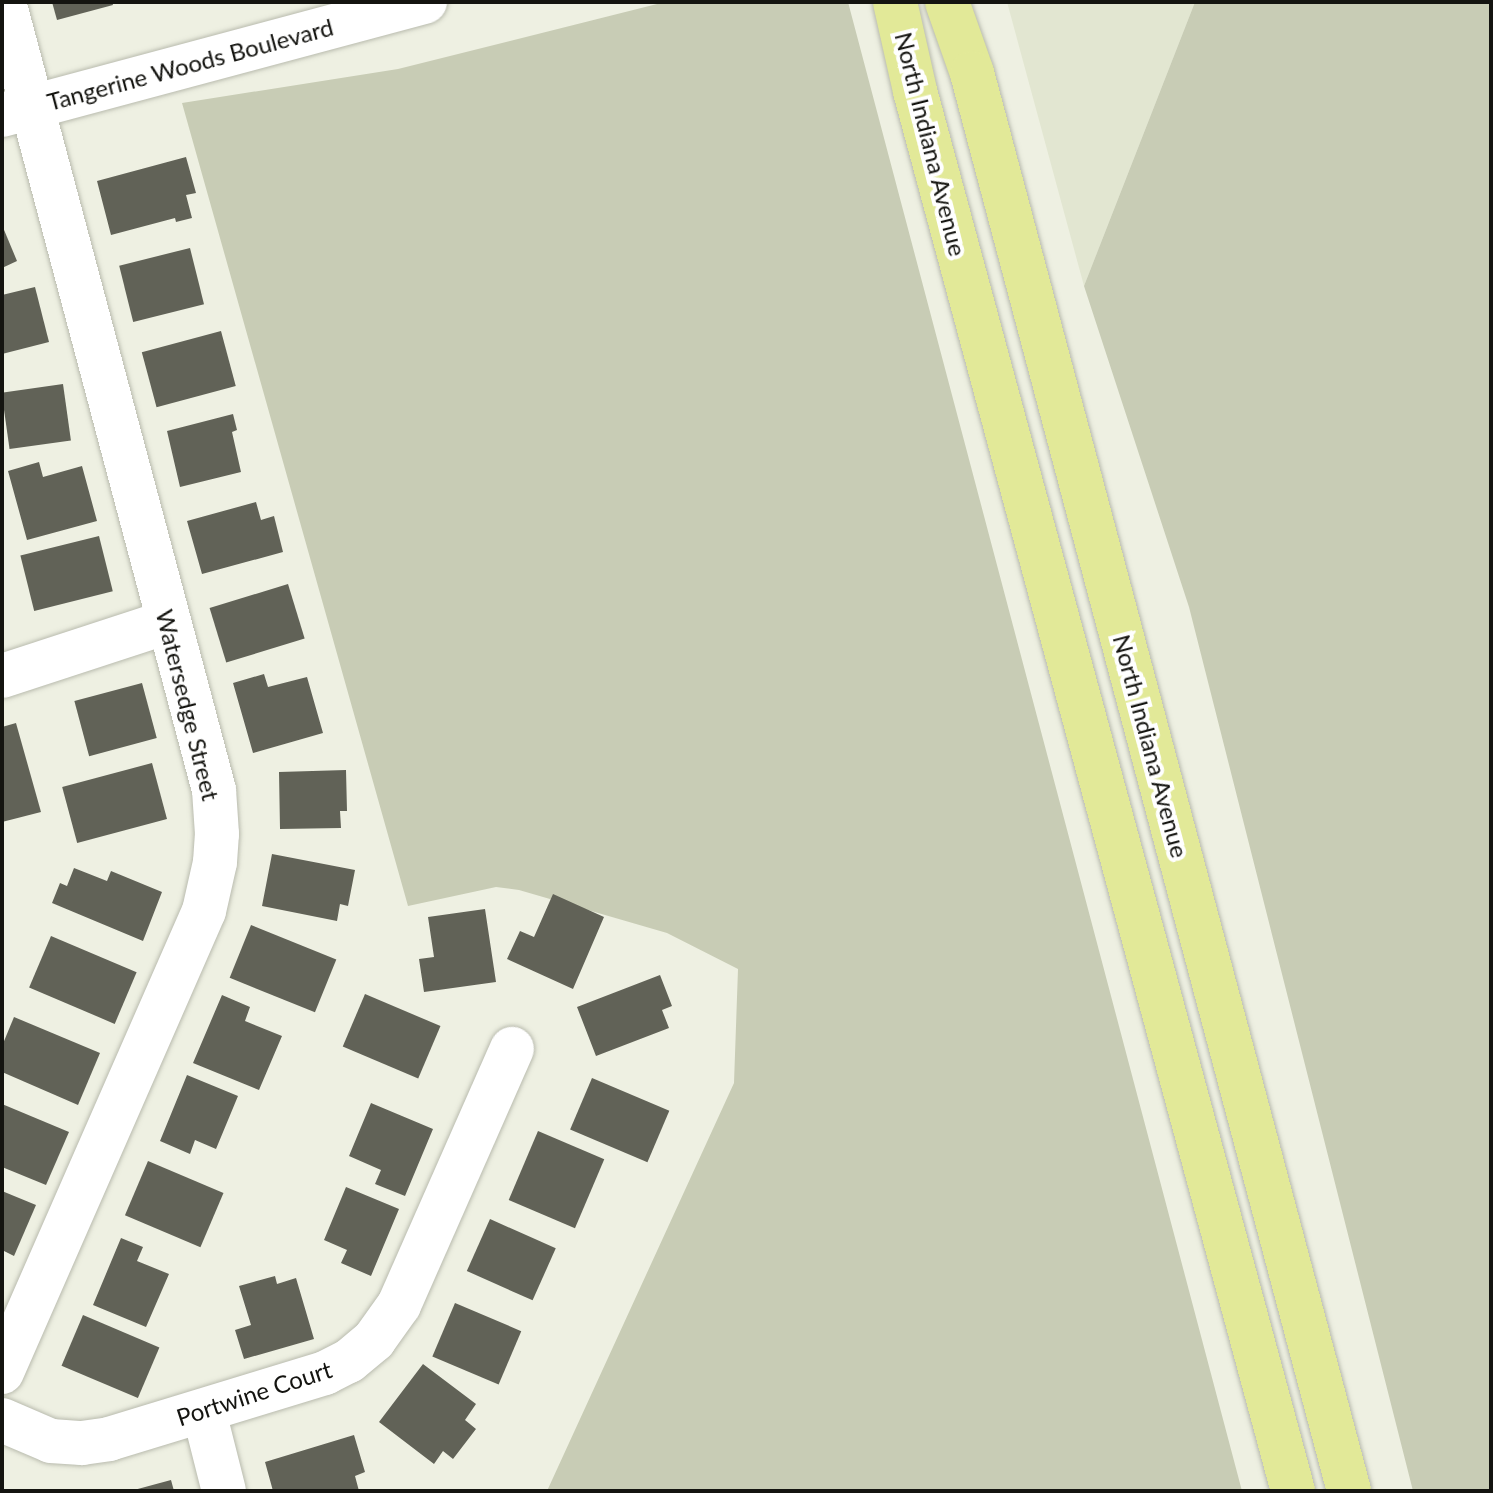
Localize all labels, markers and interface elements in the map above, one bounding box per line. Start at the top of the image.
street label: Tangerine Woods Boulevard [44,12,336,116]
street label: North Indiana Avenue [889,29,973,259]
street label: Watersedge Street [150,606,226,804]
street label: North Indiana Avenue [1107,631,1195,861]
street label: Portwine Court [173,1354,335,1432]

